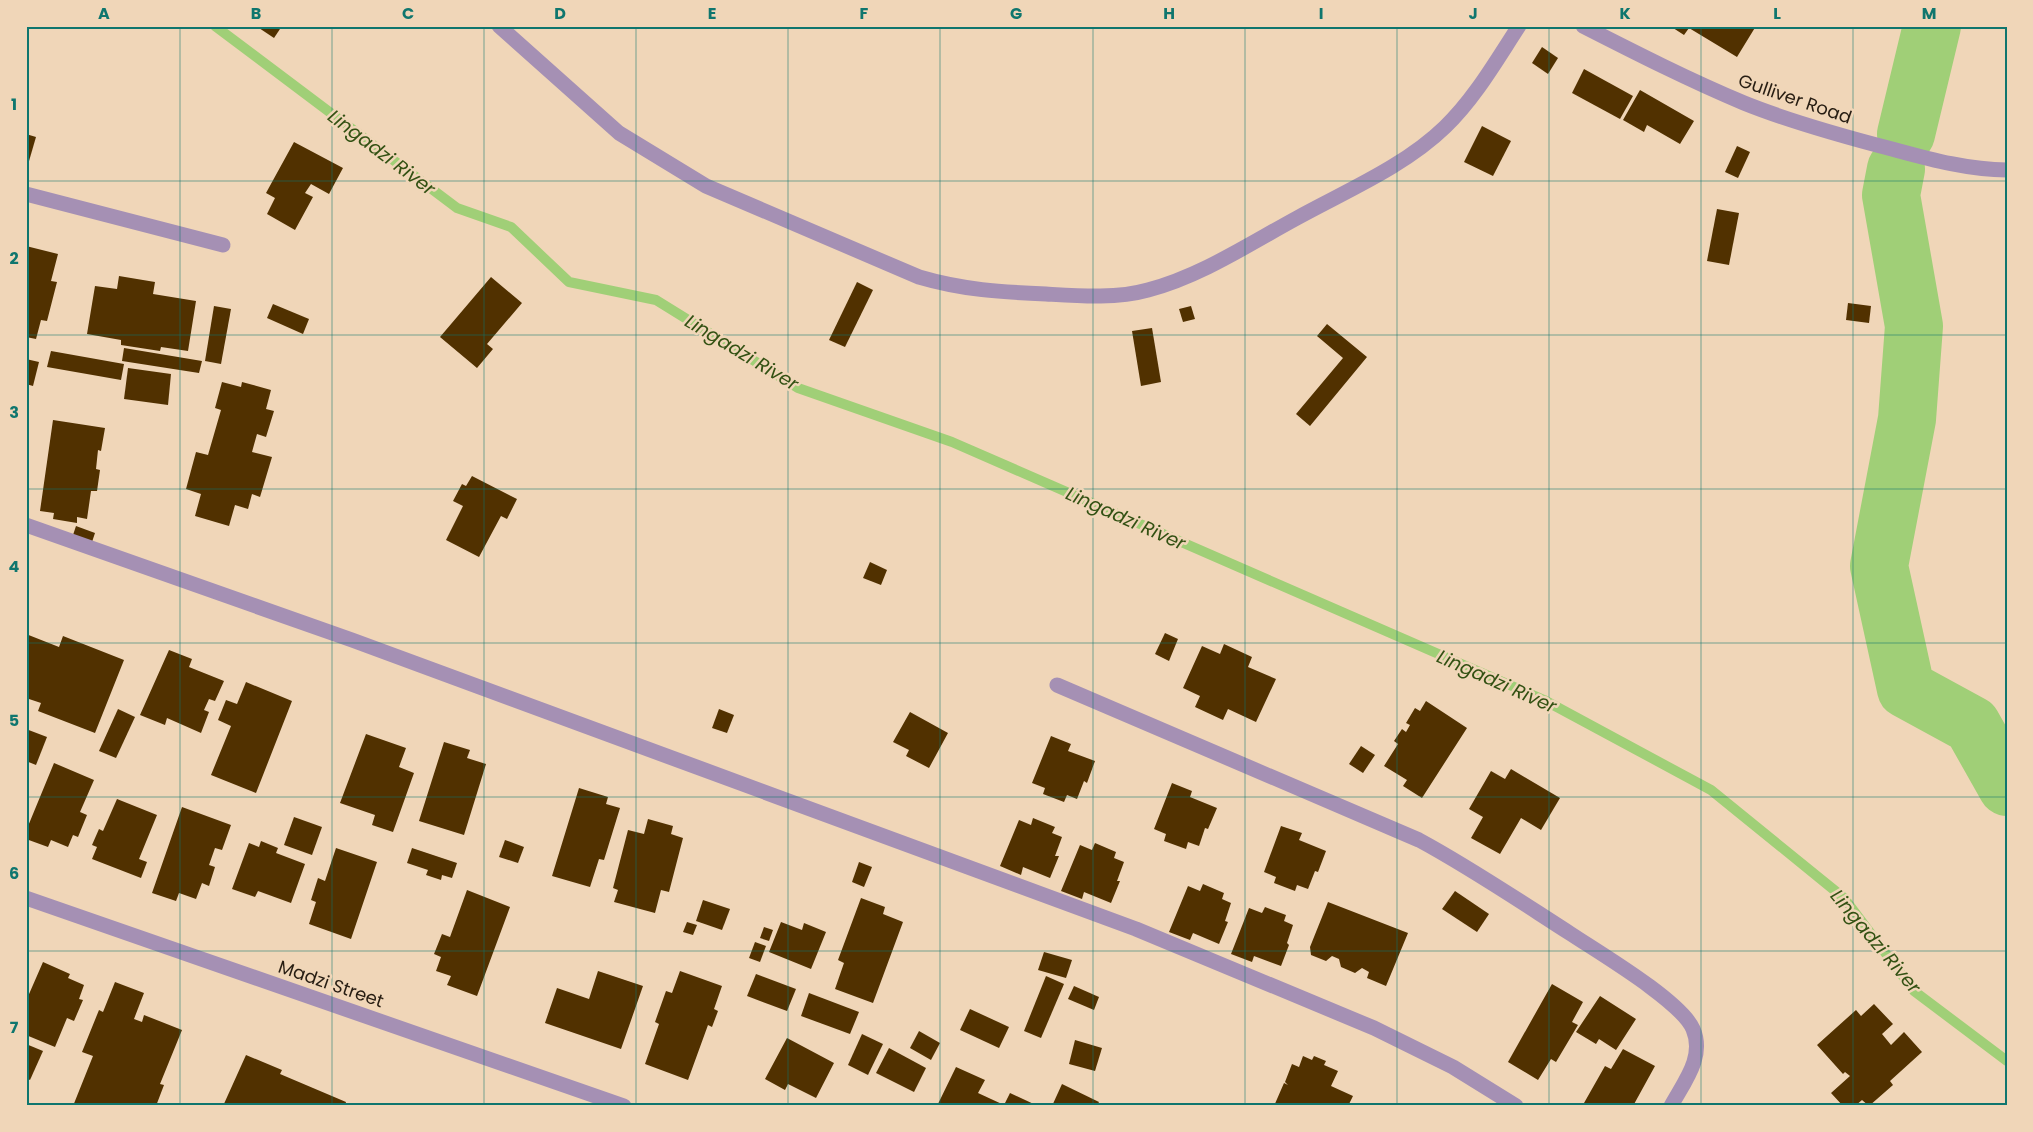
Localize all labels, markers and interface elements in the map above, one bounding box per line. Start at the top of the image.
text: A [98,2,110,25]
text: B [251,2,261,25]
text: C [402,2,414,25]
text: D [554,2,566,25]
text: E [708,2,716,25]
text: F [860,2,869,25]
text: G [1010,2,1022,25]
text: H [1163,2,1175,25]
text: I [1319,2,1323,25]
text: J [1468,2,1478,25]
text: K [1619,2,1631,25]
text: L [1773,2,1781,25]
text: M [1922,2,1936,25]
street label: Gulliver Road [1735,67,1855,130]
text: 1 [11,93,17,116]
water label: Lingadzi River [322,103,442,202]
text: 2 [9,247,19,270]
water label: Lingadzi River [680,308,804,398]
text: 3 [9,401,19,424]
water label: Lingadzi River [1062,480,1191,557]
text: 4 [9,555,20,578]
water label: Lingadzi River [1433,643,1562,720]
text: 5 [9,709,19,732]
text: 6 [9,862,19,885]
water label: Lingadzi River [1824,883,1928,1000]
street label: Madzi Street [275,954,387,1013]
text: 7 [10,1016,19,1039]

